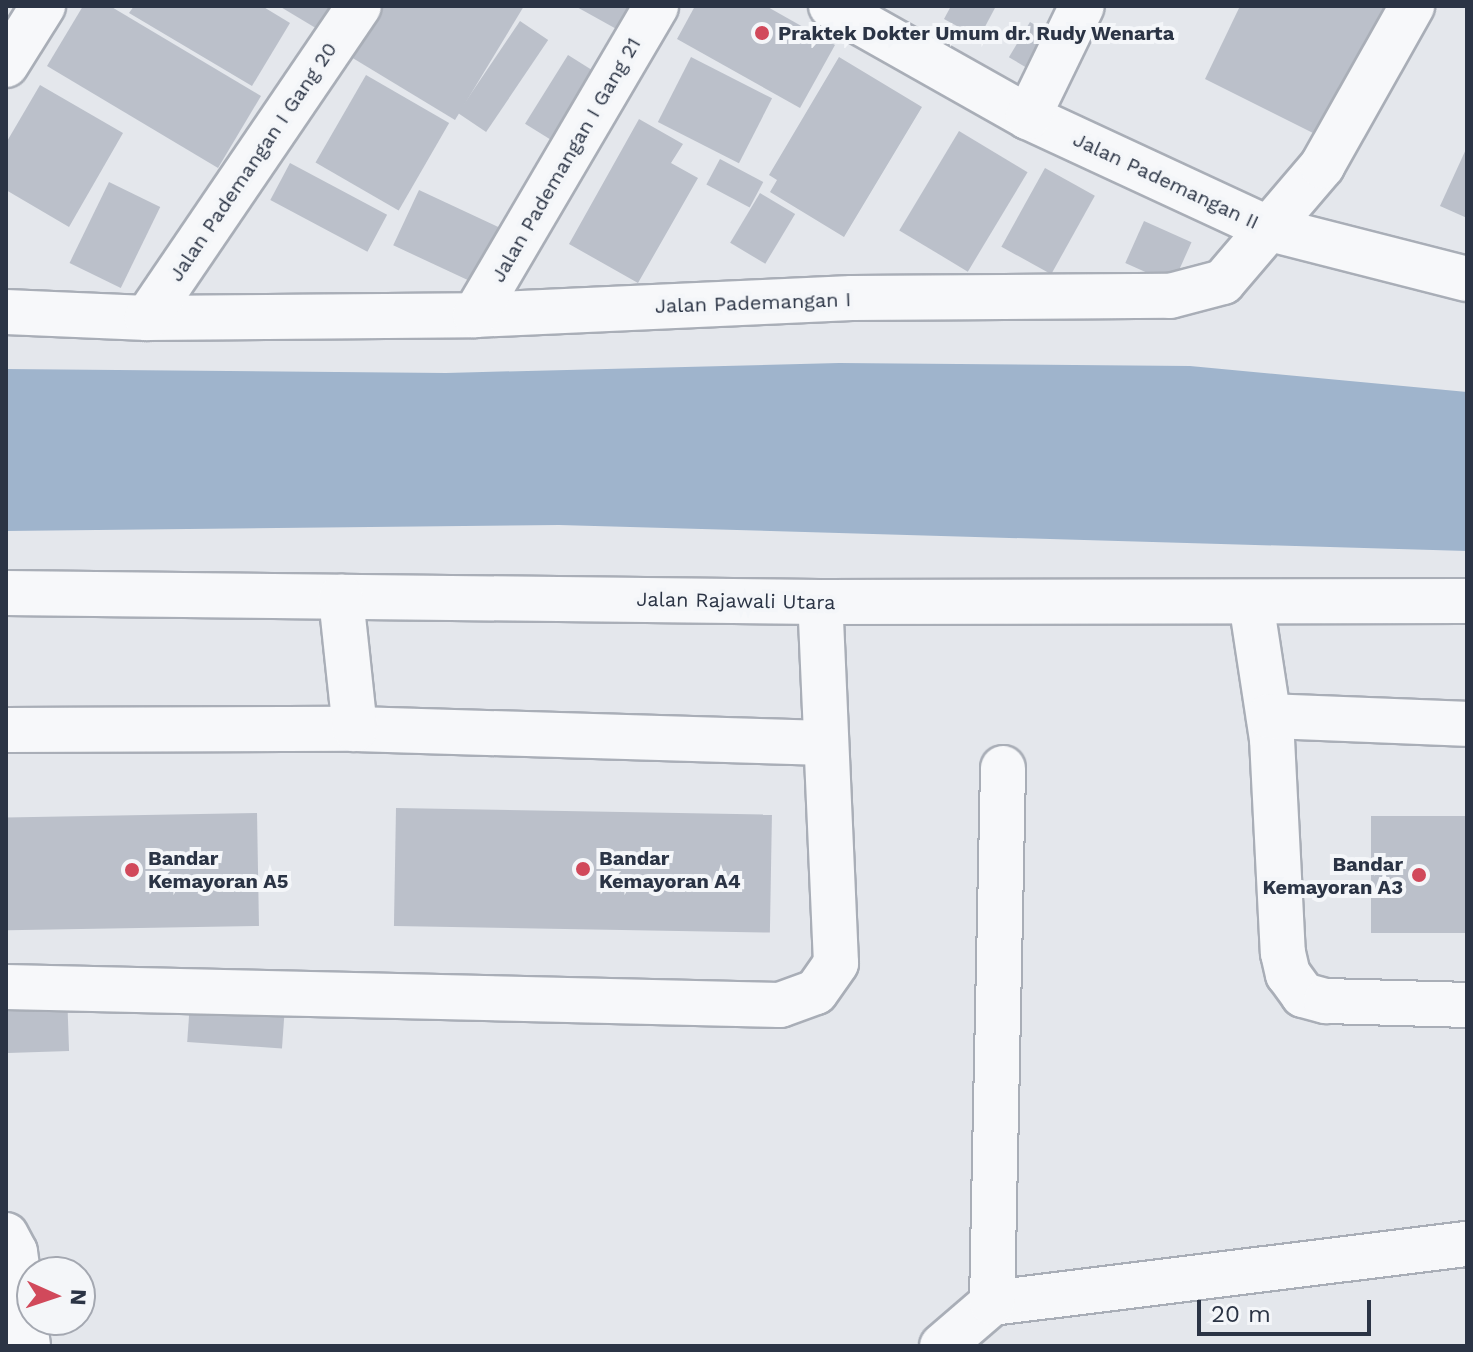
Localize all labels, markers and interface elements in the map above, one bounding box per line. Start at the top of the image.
place label: Praktek Dokter Umum dr. Rudy Wenarta [778,21,1176,45]
marker: Praktek Dokter Umum dr. Rudy Wenarta [753,24,771,42]
street label: Jalan Pademangan I Gang 21 [486,34,646,286]
street label: Jalan Pademangan I Gang 20 [164,38,342,286]
street label: Jalan Pademangan II [1069,127,1263,235]
street label: Jalan Pademangan I [654,288,852,318]
street label: Jalan Rajawali Utara [636,587,836,615]
place label: Bandar Kemayoran A5 [148,846,289,893]
place label: Bandar Kemayoran A4 [599,846,741,893]
place label: Bandar Kemayoran A3 [1262,852,1403,899]
marker: Bandar Kemayoran A4 [574,860,592,878]
marker: Bandar Kemayoran A5 [123,861,141,879]
marker: Bandar Kemayoran A3 [1410,866,1428,884]
north arrow [16,1256,96,1336]
scale bar [1201,1284,1375,1334]
text: N [66,1288,91,1306]
text: 20 m [1211,1300,1271,1328]

